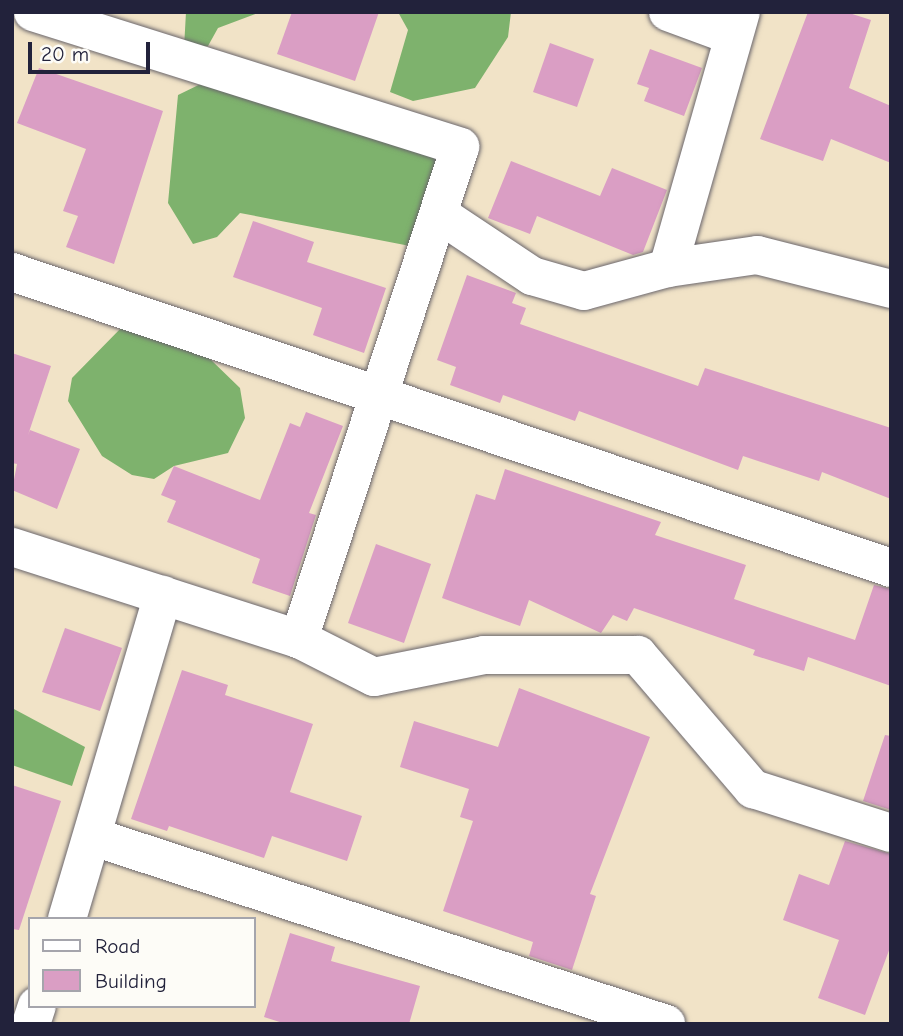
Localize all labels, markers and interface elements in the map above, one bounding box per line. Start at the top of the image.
scale bar [32,28,154,72]
text: 20 m [41,42,89,66]
legend [28,917,256,1008]
text: Road [95,934,140,958]
text: Building [95,969,167,993]

